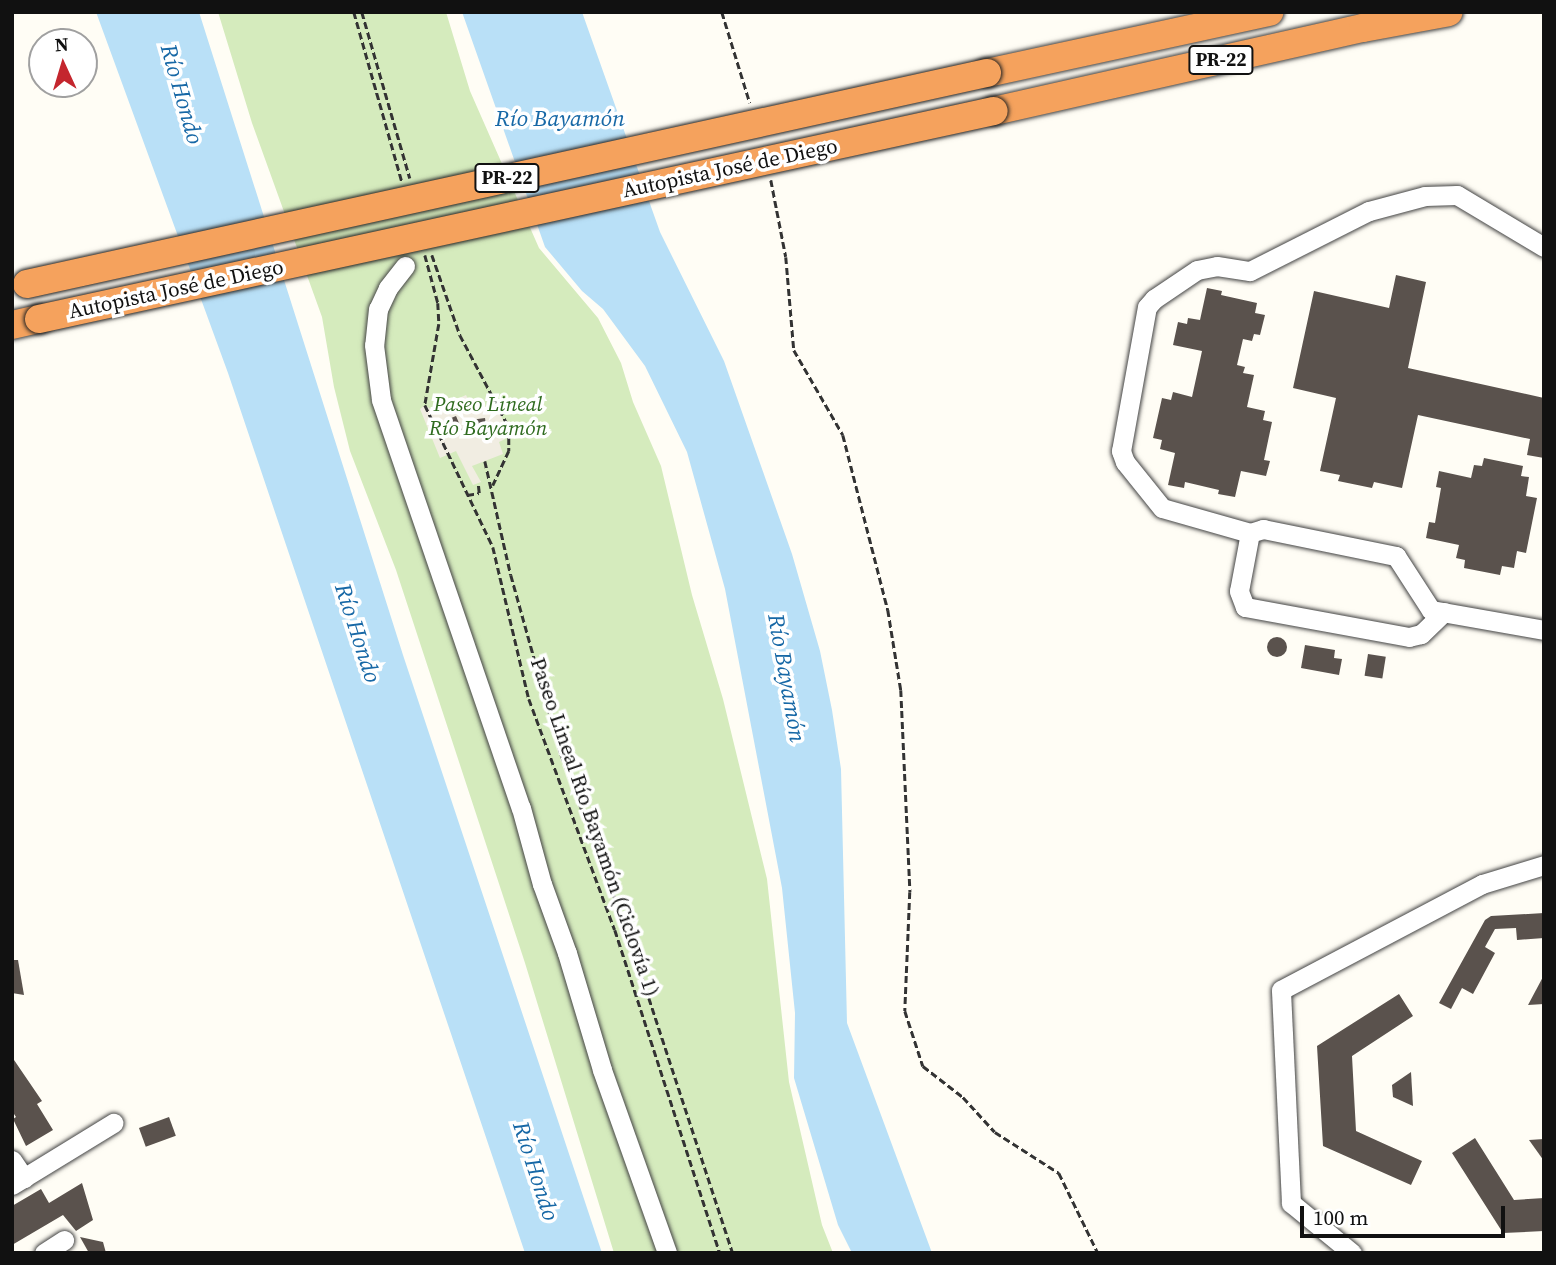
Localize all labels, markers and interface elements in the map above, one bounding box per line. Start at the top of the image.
north arrow [28,28,98,98]
text: N [54,31,69,57]
water label: Río Hondo [155,41,209,147]
road number: PR-22 [1188,44,1254,76]
water label: Río Bayamón [495,104,625,132]
street label: Autopista José de Diego [620,133,840,203]
road number: PR-22 [474,162,540,194]
street label: Autopista José de Diego [66,254,286,324]
park label: Paseo Lineal Río Bayamón [429,391,547,441]
water label: Río Hondo [329,580,387,686]
water label: Río Bayamón [762,612,812,744]
street label: Paseo Lineal Río Bayamón (Ciclovía 1) [525,654,665,1000]
water label: Río Hondo [507,1118,565,1224]
scale bar [1304,1192,1509,1236]
text: 100 m [1313,1203,1368,1232]

